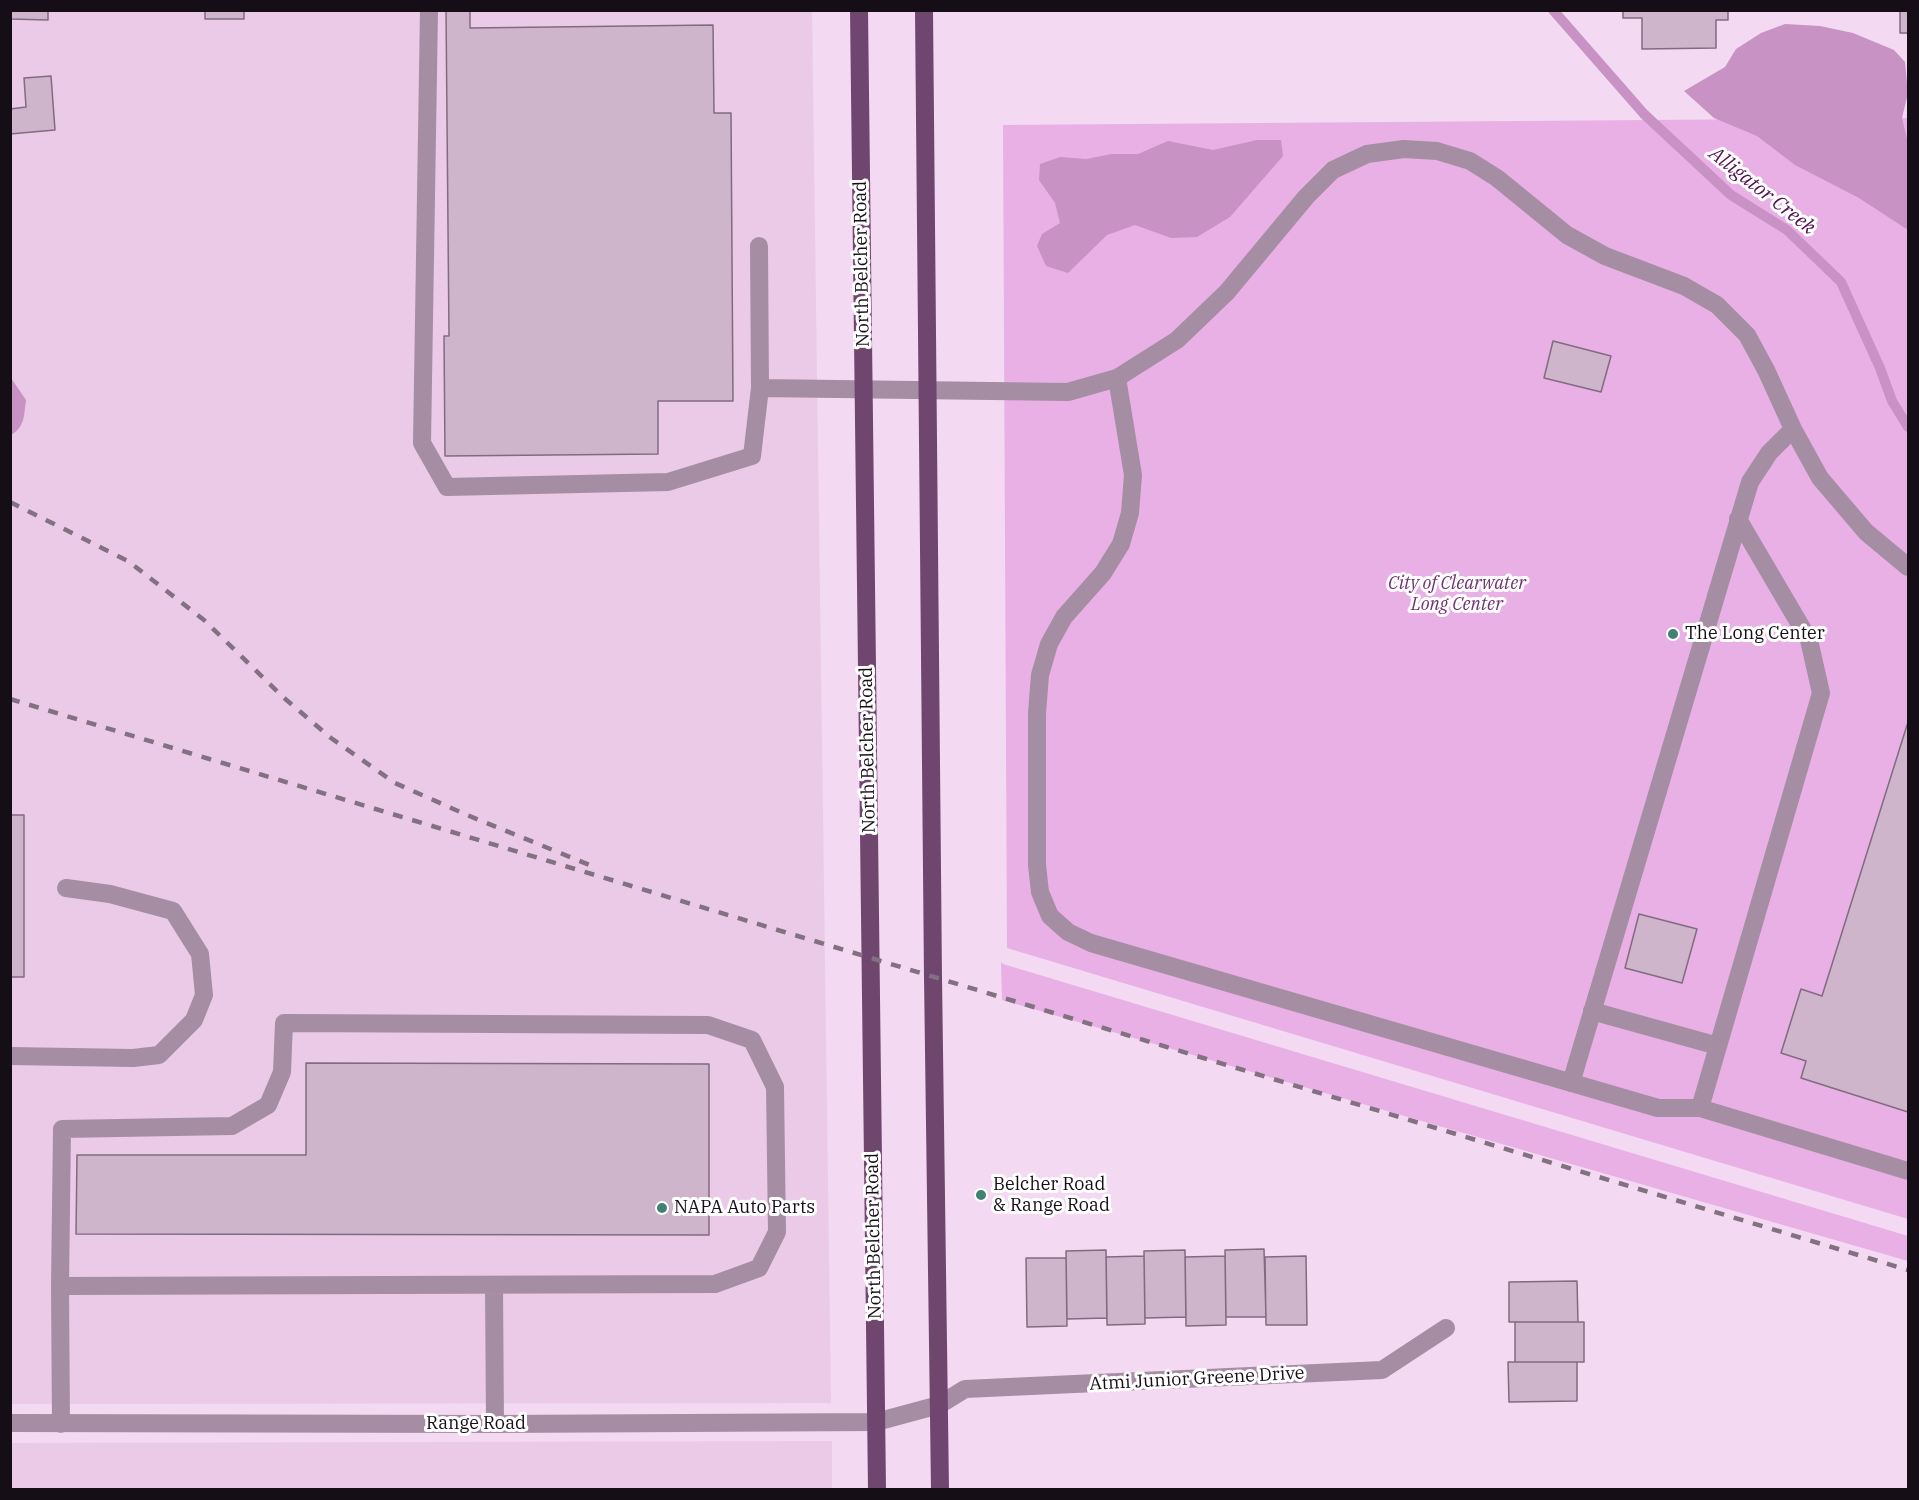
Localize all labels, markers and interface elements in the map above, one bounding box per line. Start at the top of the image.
water label: Alligator Creek [1704,142,1820,240]
street label: North Belcher Road [850,181,874,347]
park label: City of Clearwater Long Center [1388,573,1526,616]
place label: The Long Center [1685,623,1825,645]
marker: The Long Center [1666,627,1680,641]
street label: North Belcher Road [856,667,880,833]
street label: North Belcher Road [862,1153,886,1319]
place label: Belcher Road & Range Road [993,1174,1110,1216]
marker: Belcher Road & Range Road [974,1188,988,1202]
place label: NAPA Auto Parts [674,1197,815,1219]
marker: NAPA Auto Parts [655,1201,669,1215]
street label: Atmi Junior Greene Drive [1089,1363,1305,1395]
street label: Range Road [426,1413,526,1435]

